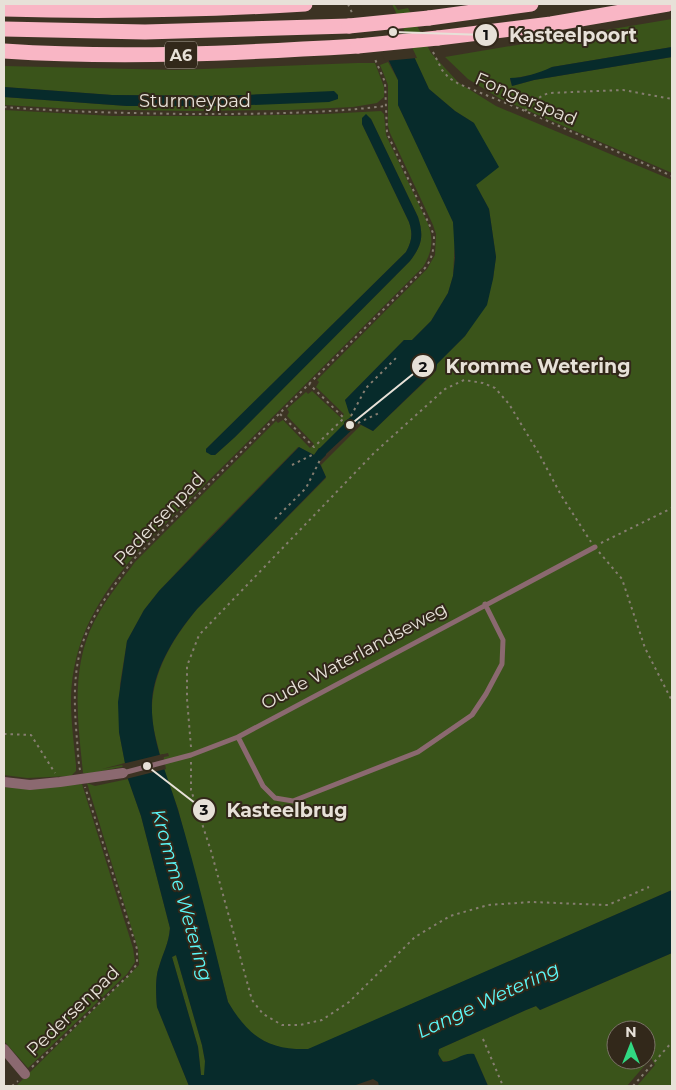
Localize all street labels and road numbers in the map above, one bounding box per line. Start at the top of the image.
road number: A6 [165,42,197,68]
street label: Fongerspad [472,68,580,130]
street label: Sturmeypad [139,90,251,112]
street label: Pedersenpad [109,468,209,570]
street label: Oude Waterlandseweg [257,598,451,714]
street label: Pedersenpad [22,961,124,1061]

